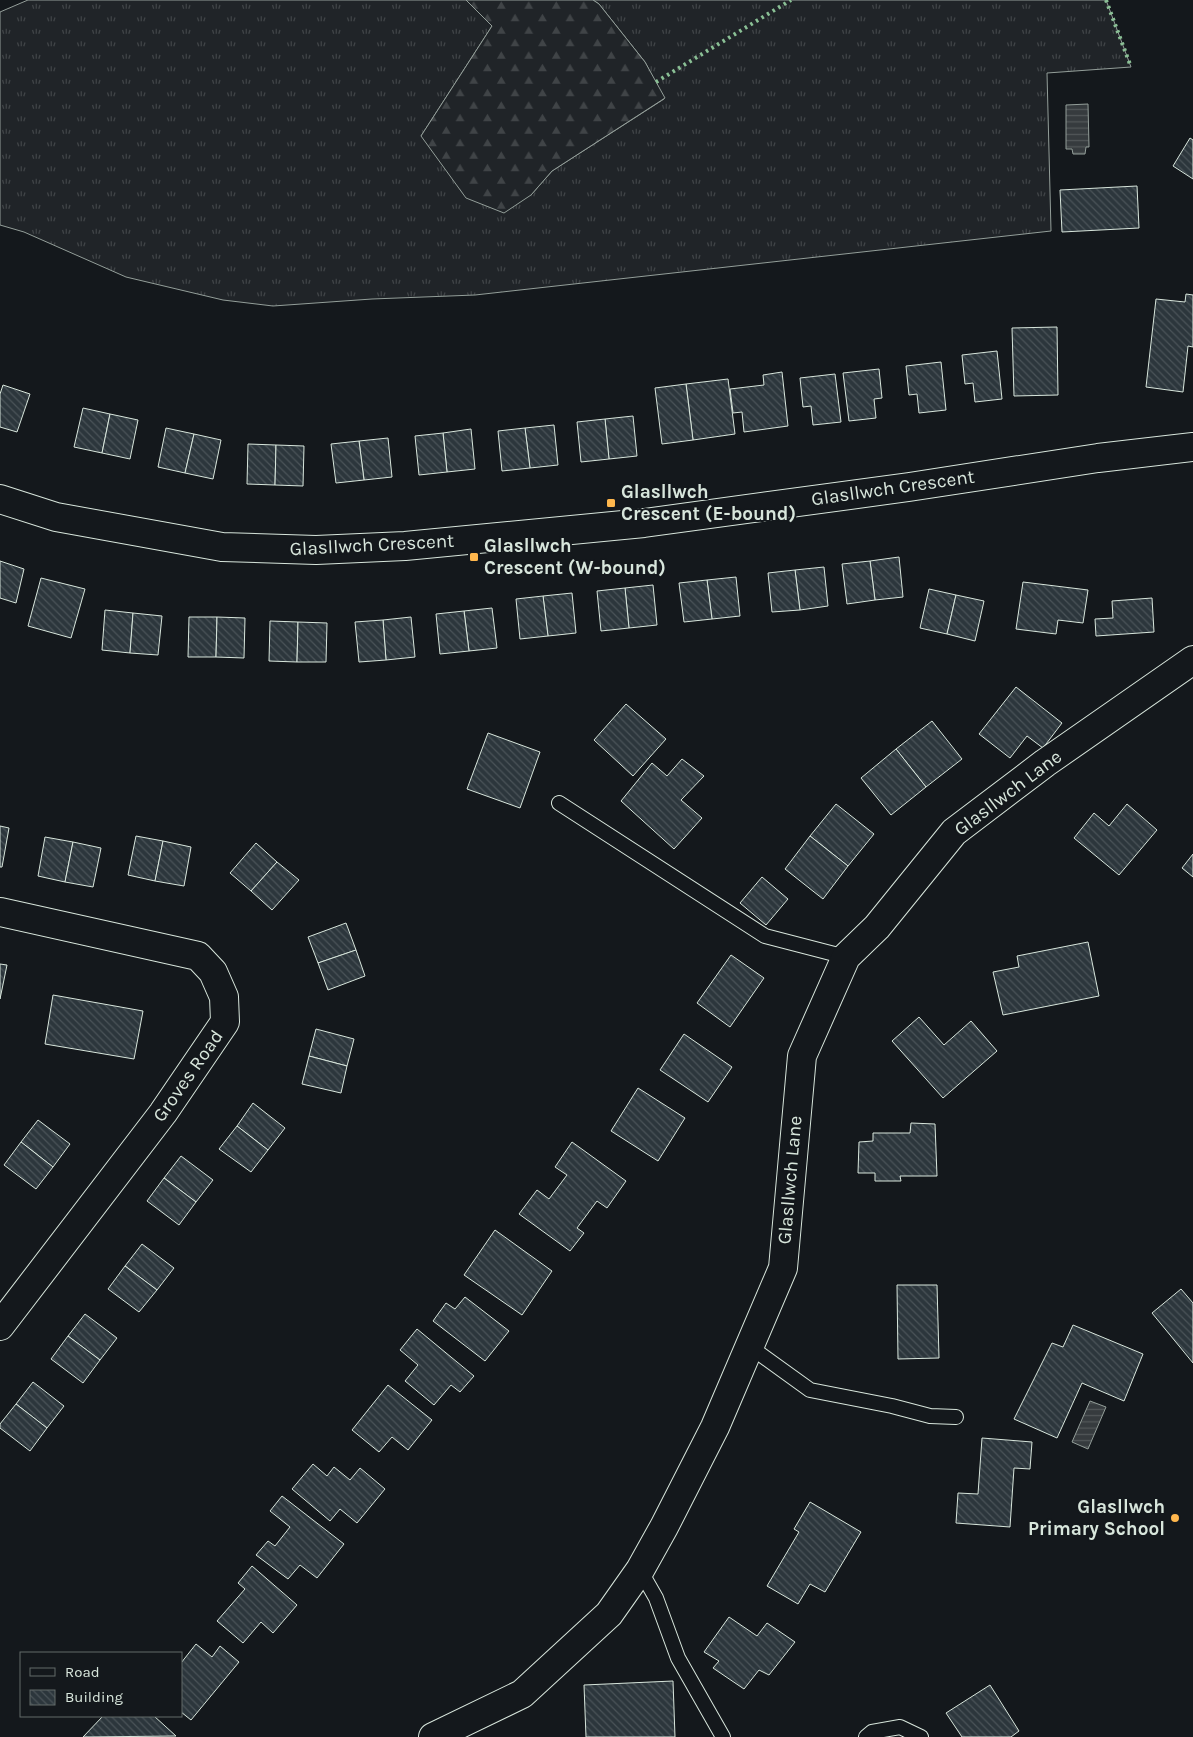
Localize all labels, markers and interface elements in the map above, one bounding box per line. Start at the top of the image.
street label: Glasllwch Crescent [810,466,976,510]
place label: Glasllwch Crescent (E-bound) [621,481,796,525]
marker: Glasllwch Crescent (E-bound) [605,497,617,509]
street label: Glasllwch Crescent [289,530,455,560]
place label: Glasllwch Crescent (W-bound) [484,535,666,579]
marker: Glasllwch Crescent (W-bound) [468,551,480,563]
street label: Glasllwch Lane [950,745,1066,841]
street label: Groves Road [148,1026,228,1126]
street label: Glasllwch Lane [773,1115,807,1245]
place label: Glasllwch Primary School [1028,1496,1165,1540]
marker: Glasllwch Primary School [1169,1512,1181,1524]
legend [20,1652,182,1717]
text: Road [65,1663,100,1681]
text: Building [65,1688,123,1706]

